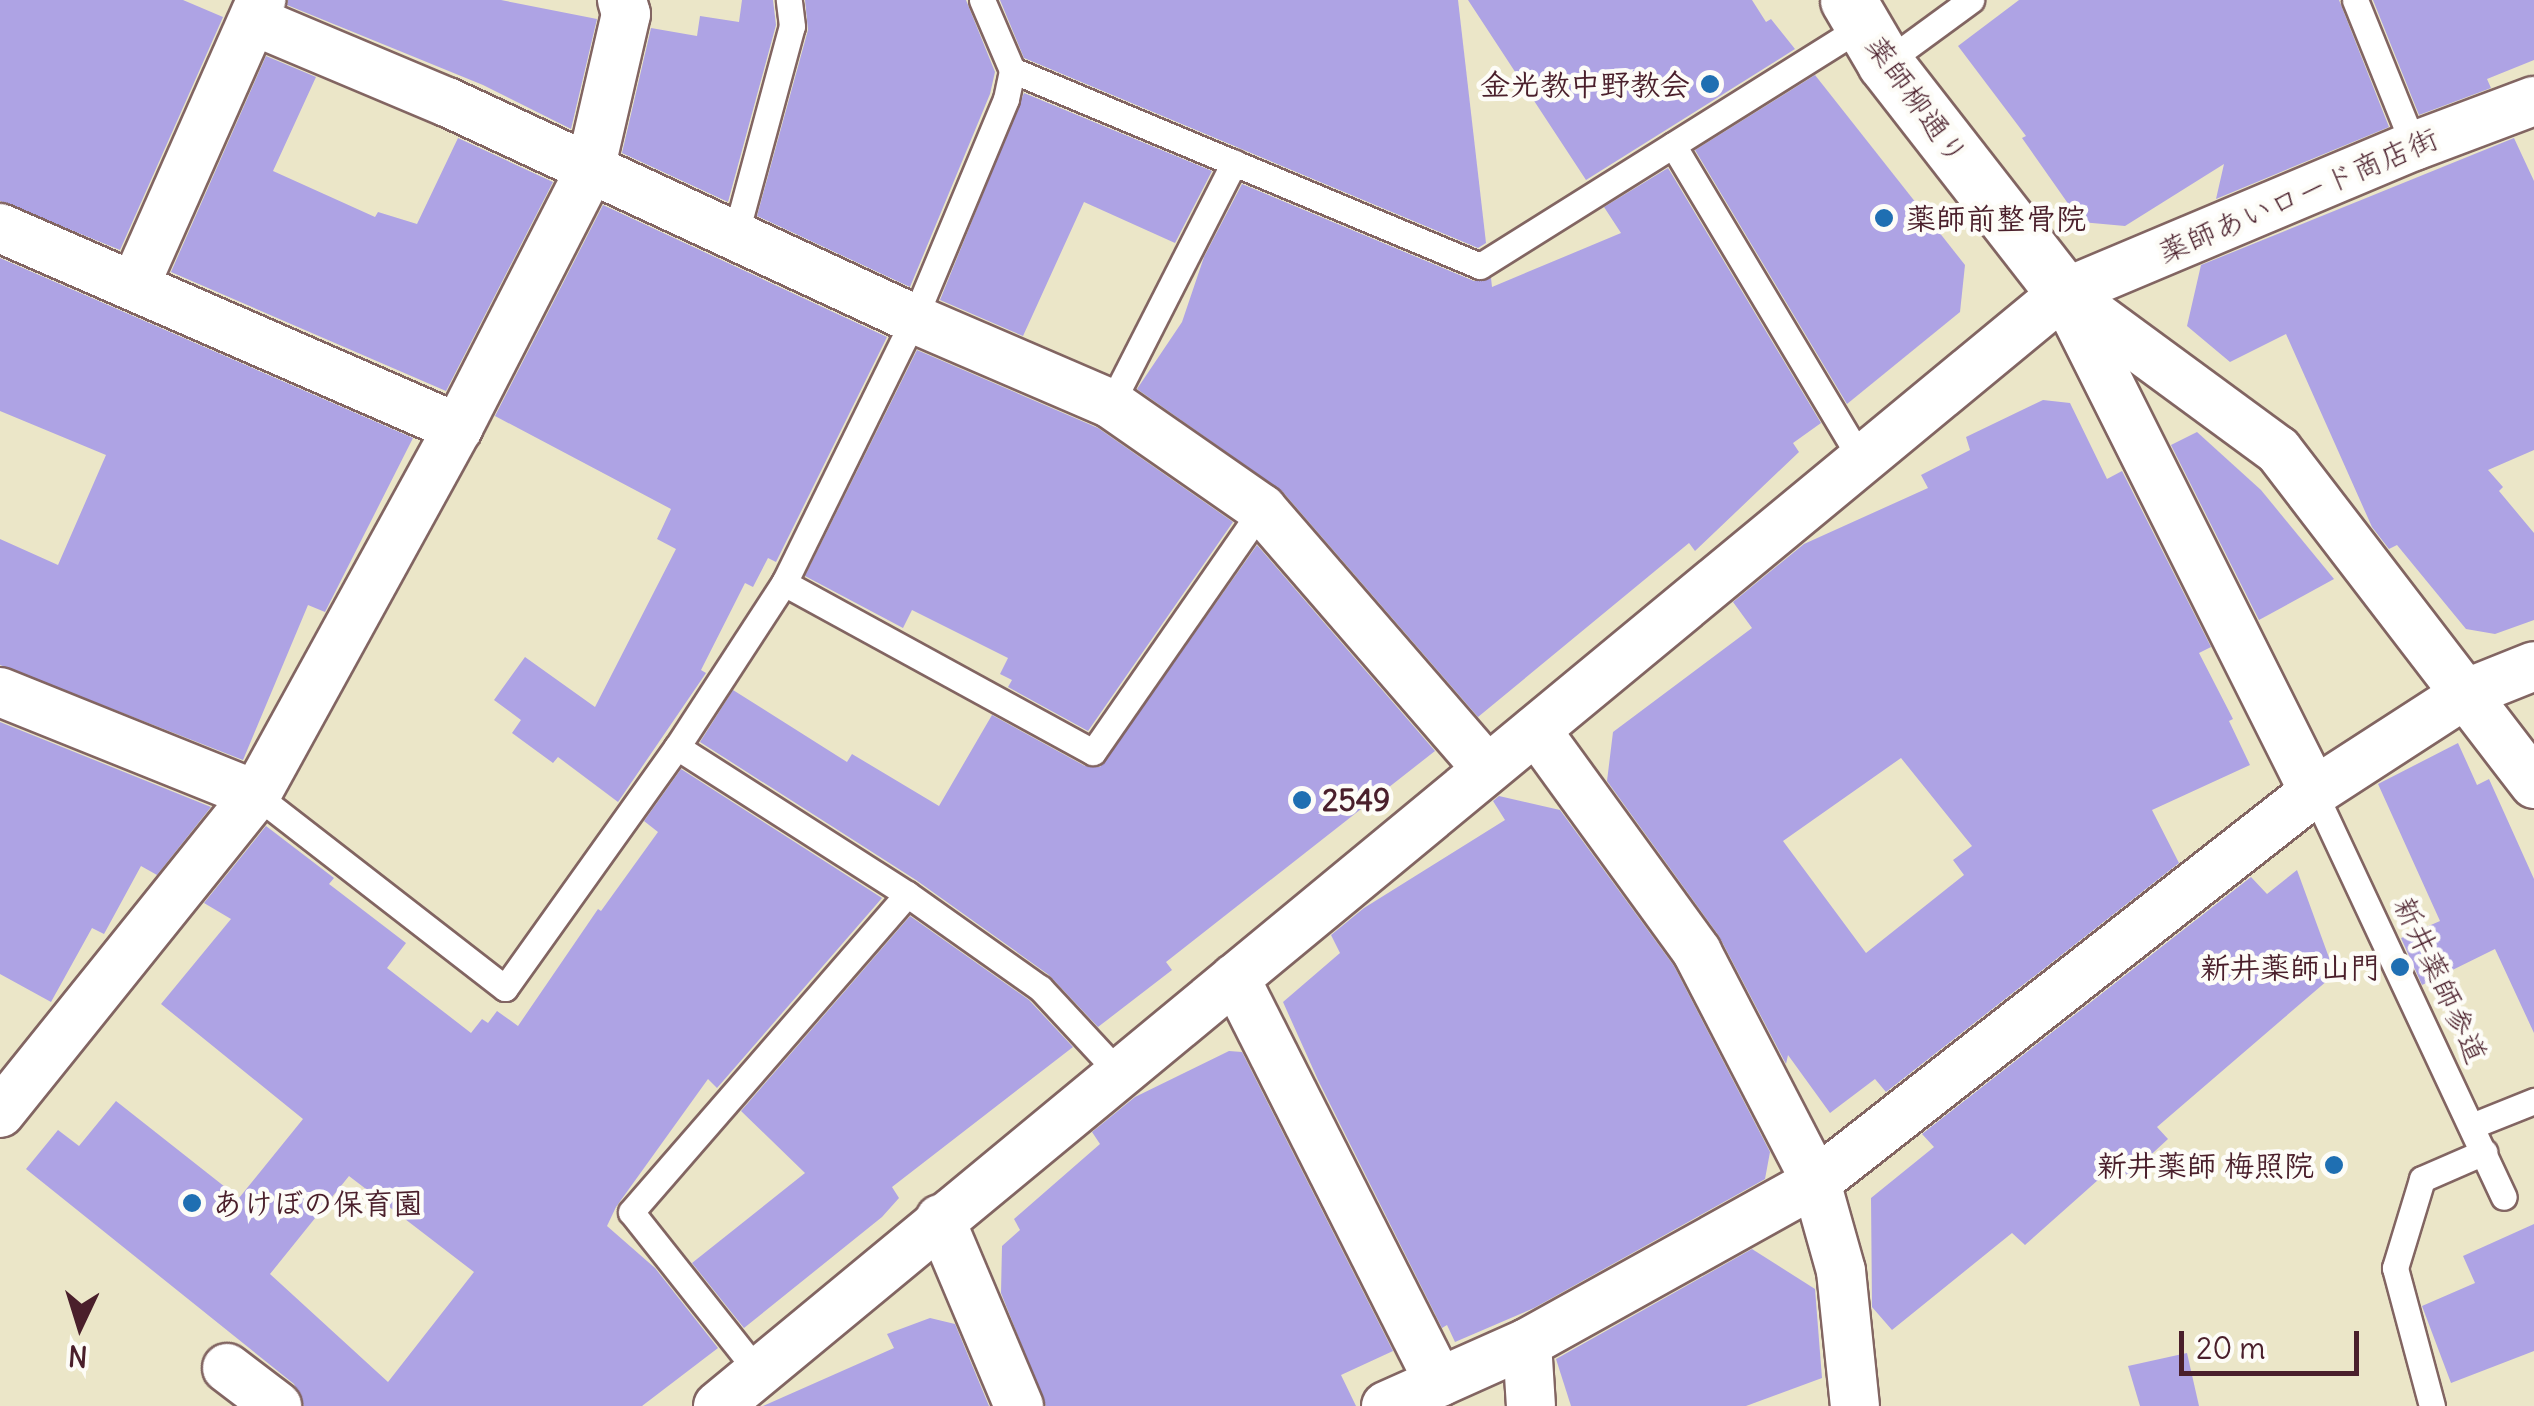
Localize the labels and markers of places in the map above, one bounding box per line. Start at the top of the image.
place label: 金光教中野教会 [1480,66,1690,102]
marker: 金光教中野教会 [1699,73,1721,95]
place label: 薬師前整骨院 [1906,200,2086,236]
marker: 薬師前整骨院 [1871,205,1897,231]
place label: 2549 [1322,782,1390,818]
marker: 2549 [1291,789,1313,811]
place label: 新井薬師山門 [2200,949,2380,985]
marker: 新井薬師山門 [2389,956,2411,978]
place label: 新井薬師 梅照院 [2097,1147,2314,1183]
marker: 新井薬師 梅照院 [2323,1154,2345,1176]
place label: あけぼの保育園 [212,1185,422,1221]
marker: あけぼの保育園 [181,1192,203,1214]

